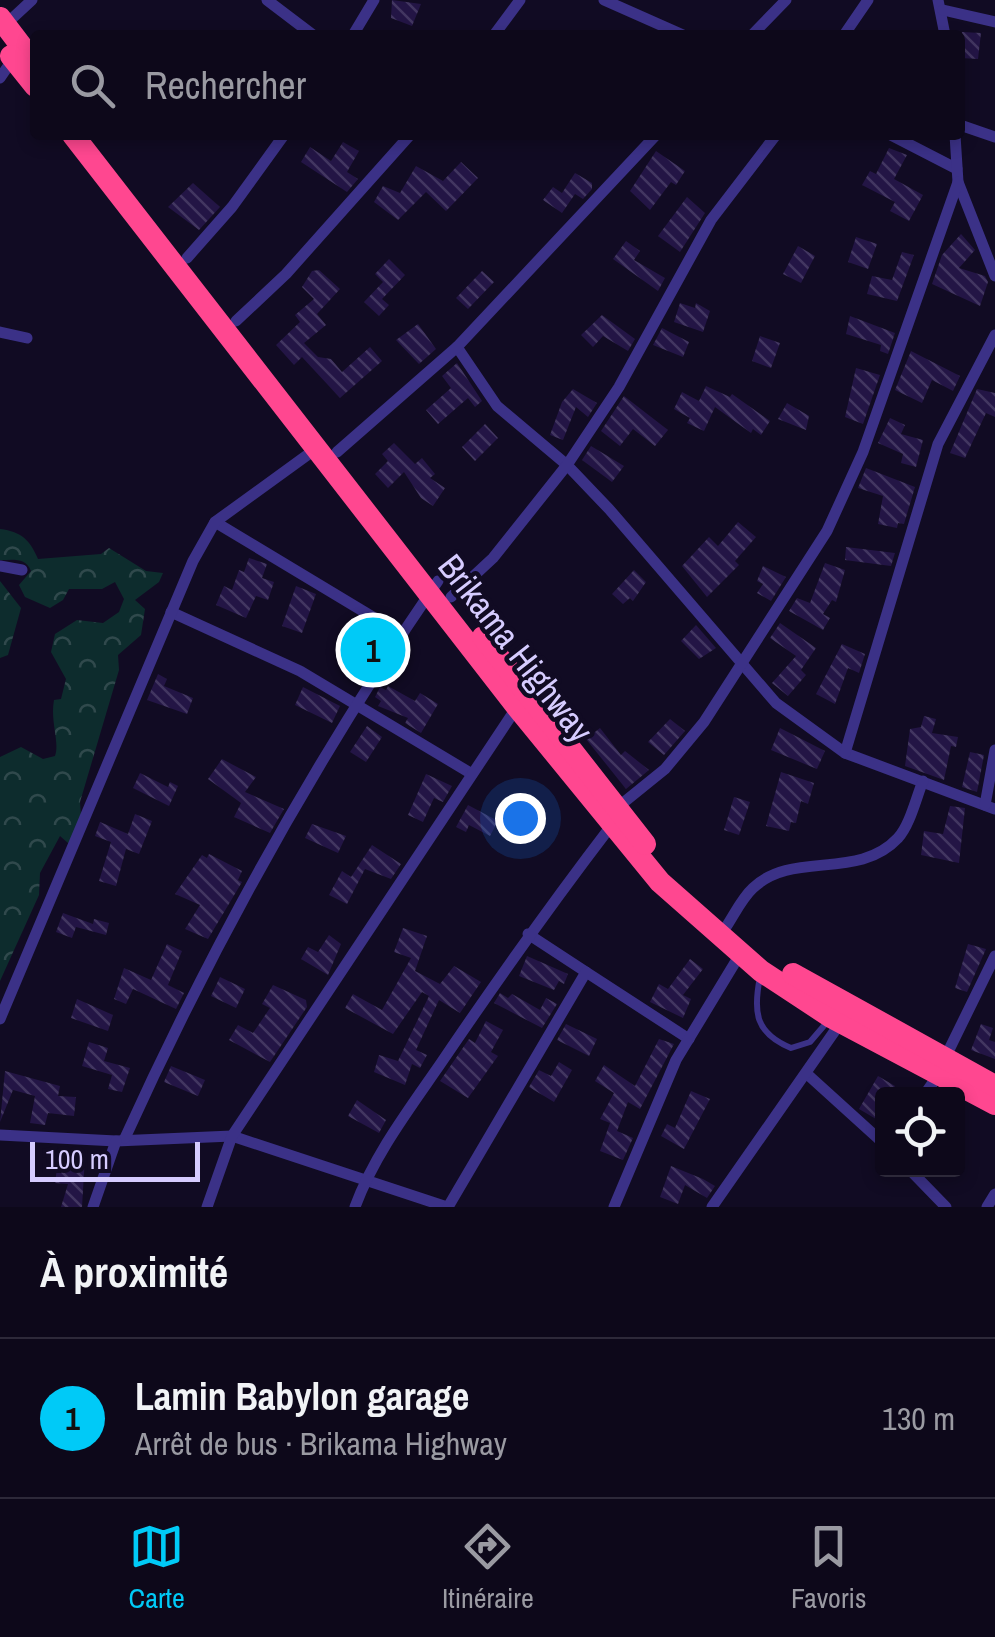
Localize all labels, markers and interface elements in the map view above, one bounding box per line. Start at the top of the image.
search box [30,30,965,140]
icon: search [65,58,120,113]
text: Rechercher [145,60,306,111]
street label: Brikama Highway [428,544,605,752]
pin: 1 [340,612,406,688]
your location [495,793,546,844]
map controls [875,1087,965,1177]
button: locate [875,1087,965,1177]
scale bar [30,1137,200,1182]
text: 100 m [45,1140,109,1178]
text: À proximité [40,1244,228,1300]
text: Lamin Babylon garage [135,1371,469,1422]
text: 1 [65,1397,80,1440]
text: 130 m [882,1397,955,1440]
text: Arrêt de bus · Brikama Highway [135,1422,507,1465]
tab: Carte [129,1519,185,1617]
tab: Itinéraire [442,1519,534,1617]
tab: Favoris [791,1519,866,1617]

